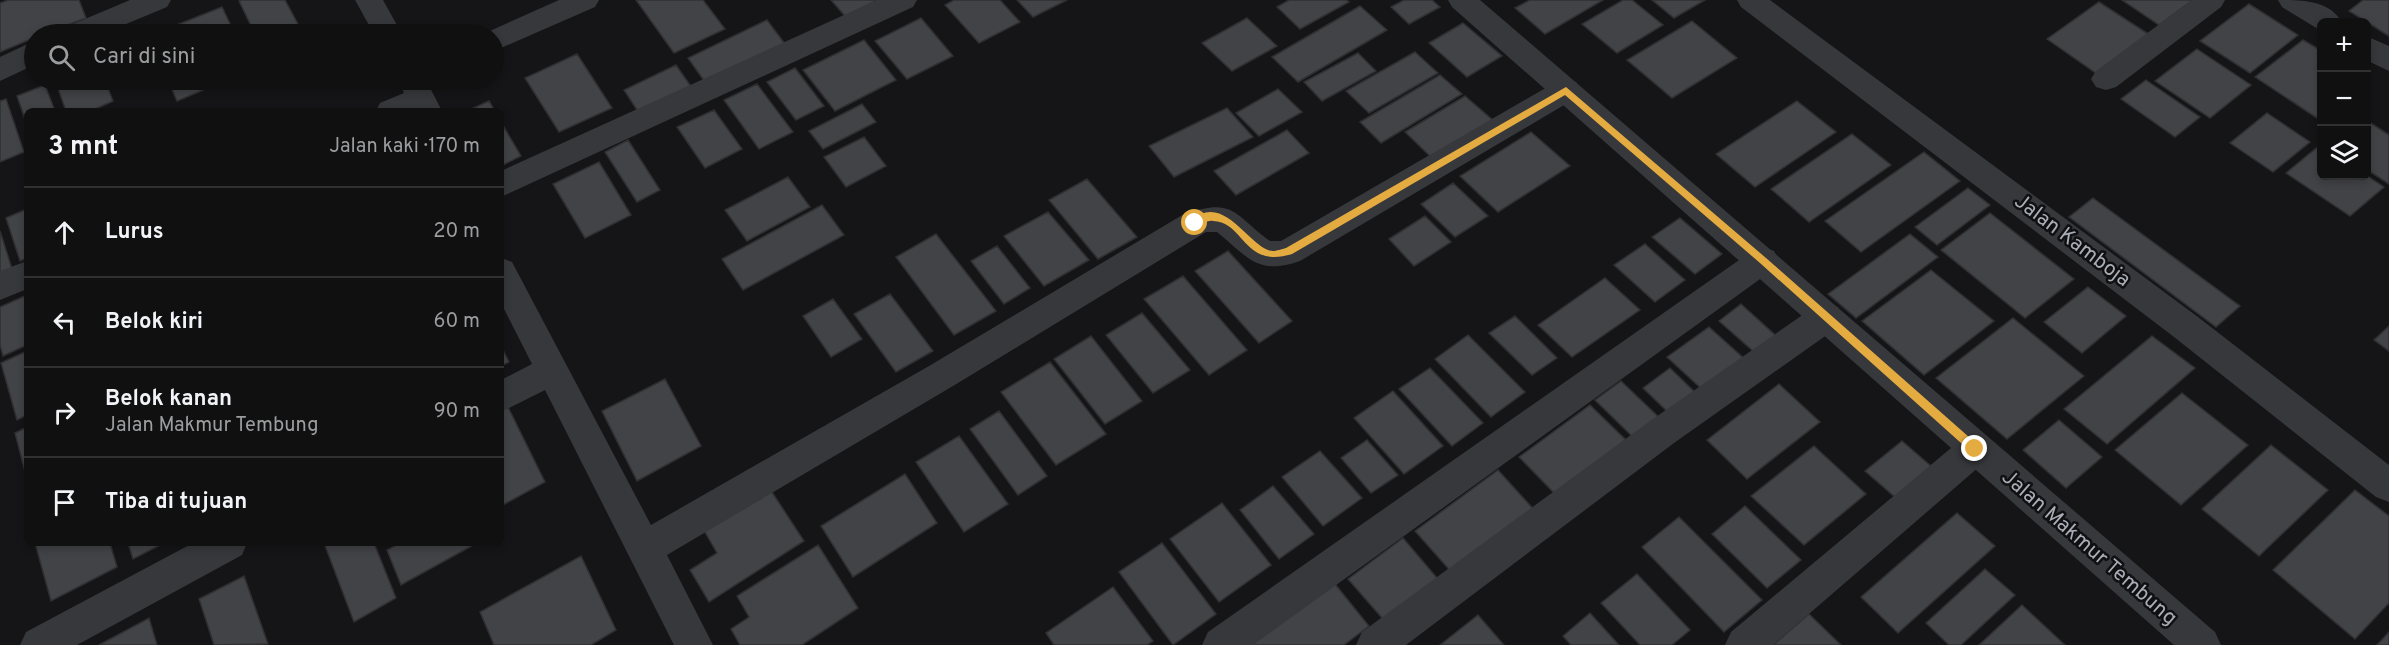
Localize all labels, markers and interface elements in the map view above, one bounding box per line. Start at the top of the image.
map controls [2317,18,2371,180]
button: + [2317,18,2371,72]
search box [24,24,504,90]
icon: search [45,41,78,74]
text: Cari di sini [93,44,195,71]
button: − [2317,72,2371,126]
button: layers [2317,126,2371,180]
text: 3 mnt [48,131,118,164]
text: Jalan kaki · 170 m [329,134,480,160]
street label: Jalan Kamboja [2008,188,2136,294]
route start [1181,209,1207,235]
icon: ahead [48,216,81,249]
text: Lurus [105,219,164,246]
text: 20 m [433,219,480,245]
icon: left [48,306,81,339]
text: Belok kiri [105,309,203,336]
text: 60 m [434,309,480,335]
text: Belok kanan [105,386,232,413]
icon: right [48,396,81,429]
text: 90 m [434,399,480,425]
text: Jalan Makmur Tembung [105,413,318,439]
route end [1961,435,1987,461]
street label: Jalan Makmur Tembung [1996,464,2182,632]
icon: arrive [48,486,81,519]
text: Tiba di tujuan [105,489,247,516]

